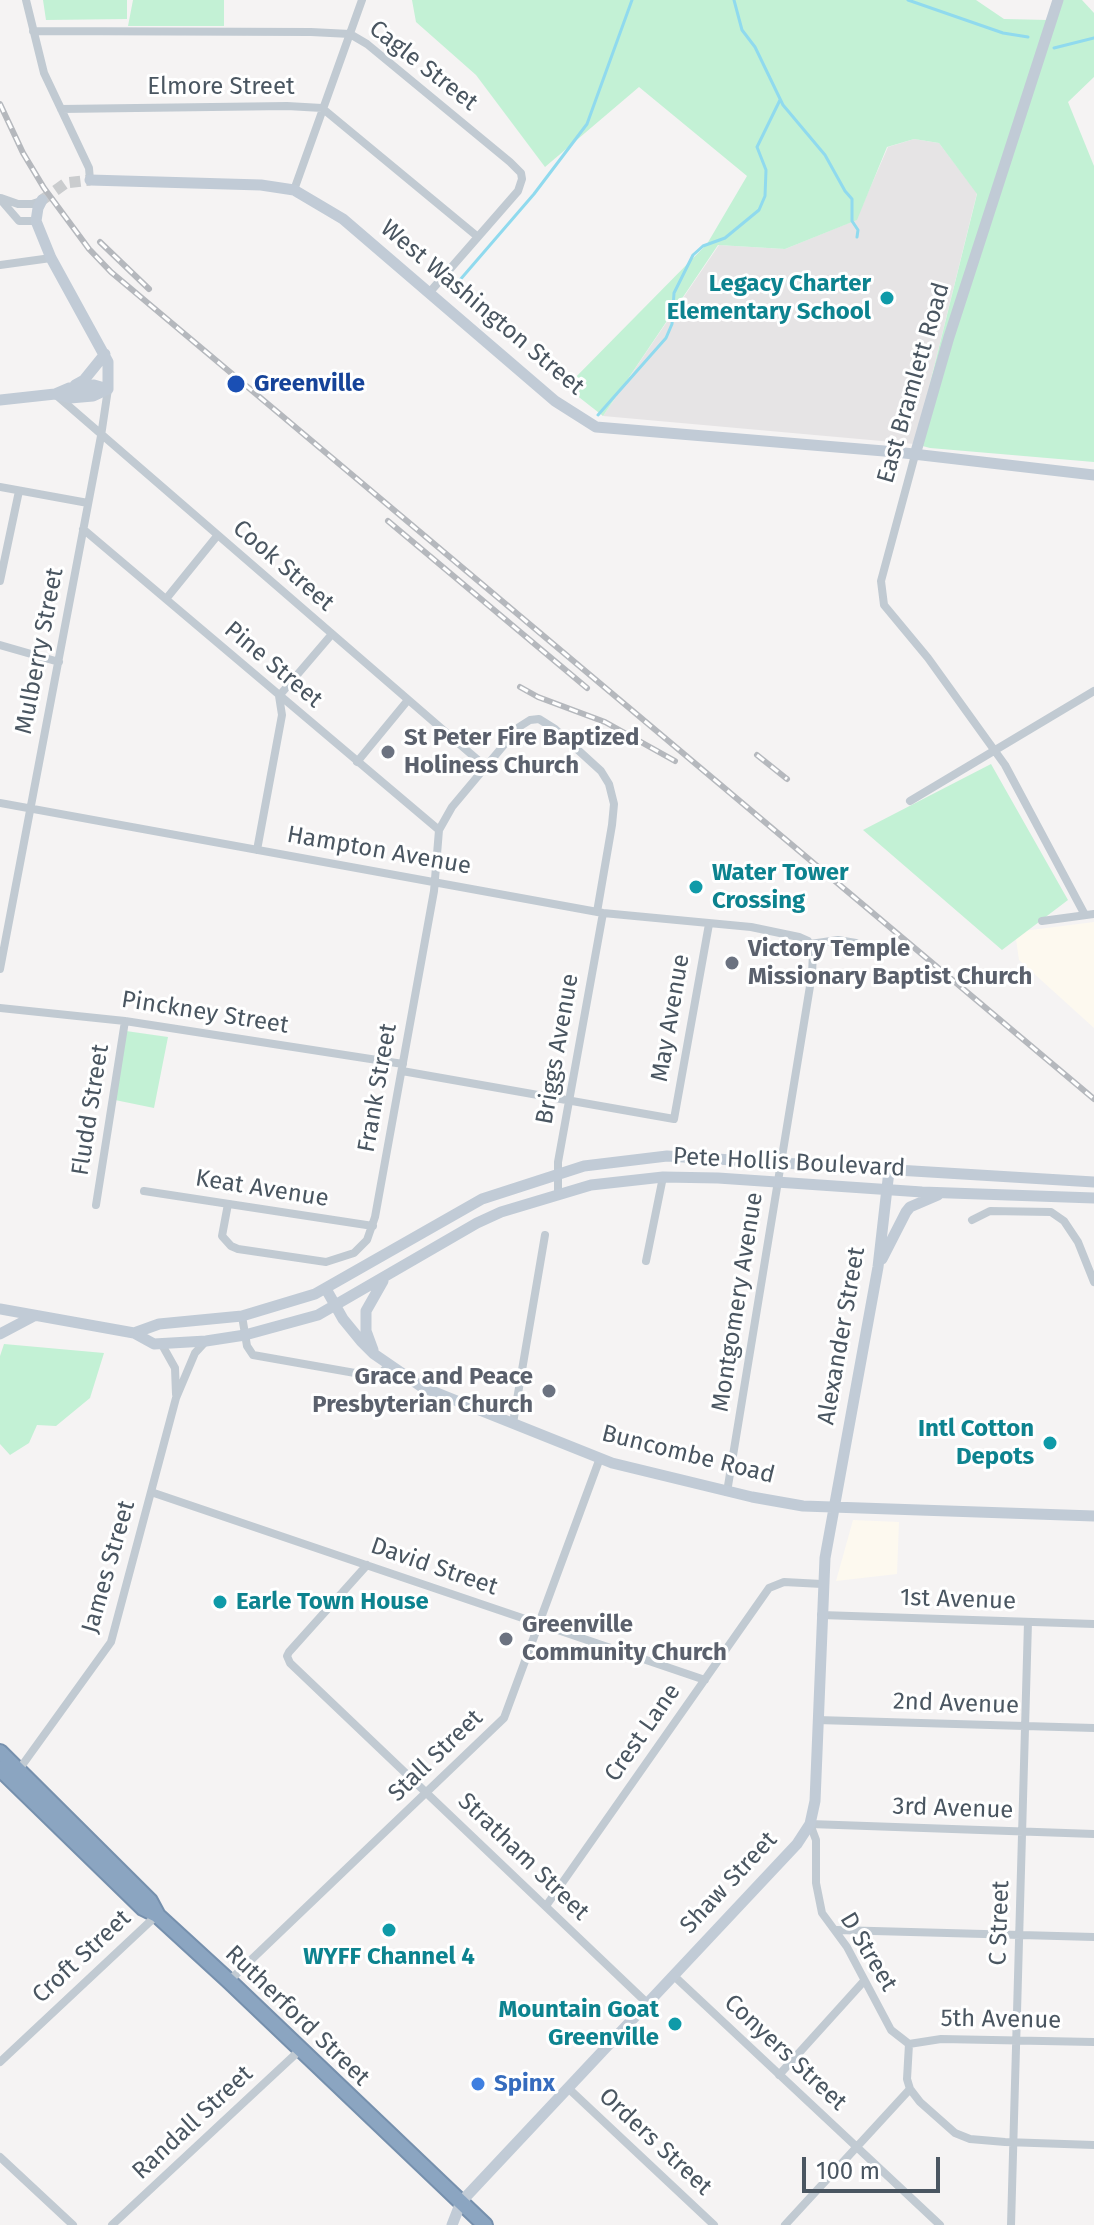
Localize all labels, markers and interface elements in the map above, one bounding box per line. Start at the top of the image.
street label: Cagle Street [363,15,483,117]
street label: Elmore Street [147,73,295,101]
street label: West Washington Street [374,214,590,402]
place label: Legacy Charter Elementary School [667,270,871,326]
street label: East Bramlett Road [872,279,956,487]
marker: Legacy Charter Elementary School [878,289,896,307]
place label: Greenville [254,370,365,398]
marker: Greenville [225,373,247,395]
street label: Cook Street [226,514,340,618]
street label: Mulberry Street [10,565,70,737]
street label: Pine Street [218,616,328,714]
place label: St Peter Fire Baptized Holiness Church [404,724,639,780]
marker: St Peter Fire Baptized Holiness Church [379,743,397,761]
street label: Hampton Avenue [285,821,473,881]
place label: Water Tower Crossing [712,859,849,915]
marker: Water Tower Crossing [687,878,705,896]
place label: Victory Temple Missionary Baptist Church [748,935,1032,991]
street label: May Avenue [646,952,696,1084]
marker: Victory Temple Missionary Baptist Church [723,954,741,972]
street label: Briggs Avenue [531,971,585,1127]
street label: Pinckney Street [119,986,291,1040]
street label: Frank Street [353,1021,403,1155]
street label: Fludd Street [66,1042,116,1178]
street label: Pete Hollis Boulevard [672,1143,906,1183]
street label: Keat Avenue [193,1164,331,1214]
street label: Montgomery Avenue [706,1190,770,1414]
street label: Alexander Street [812,1245,872,1427]
place label: Grace and Peace Presbyterian Church [312,1363,533,1419]
marker: Grace and Peace Presbyterian Church [540,1382,558,1400]
place label: Intl Cotton Depots [918,1415,1034,1471]
street label: Buncombe Road [599,1420,777,1490]
marker: Intl Cotton Depots [1041,1434,1059,1452]
street label: James Street [76,1497,142,1637]
street label: David Street [367,1532,501,1602]
street label: 1st Avenue [899,1584,1017,1616]
place label: Earle Town House [236,1588,429,1616]
marker: Earle Town House [211,1593,229,1611]
place label: Greenville Community Church [522,1611,727,1667]
marker: Greenville Community Church [497,1630,515,1648]
street label: Crest Lane [599,1679,687,1787]
street label: 2nd Avenue [892,1687,1020,1721]
street label: Stall Street [383,1704,489,1808]
street label: Stratham Street [451,1787,595,1927]
street label: 3rd Avenue [892,1792,1014,1826]
street label: Shaw Street [675,1826,783,1940]
street label: C Street [984,1880,1016,1966]
street label: Croft Street [27,1904,137,2010]
street label: D Street [833,1907,903,1997]
marker: WYFF Channel 4 [380,1921,398,1939]
street label: Rutherford Street [219,1940,375,2092]
place label: WYFF Channel 4 [303,1943,475,1971]
street label: Conyers Street [718,1989,852,2117]
place label: Mountain Goat Greenville [498,1996,659,2052]
street label: 5th Avenue [940,2005,1062,2035]
marker: Mountain Goat Greenville [666,2015,684,2033]
street label: Randall Street [127,2060,259,2186]
place label: Spinx [494,2070,555,2098]
marker: Spinx [469,2075,487,2093]
street label: Orders Street [592,2082,718,2202]
scale bar [806,2141,944,2191]
text: 100 m [816,2157,880,2185]

